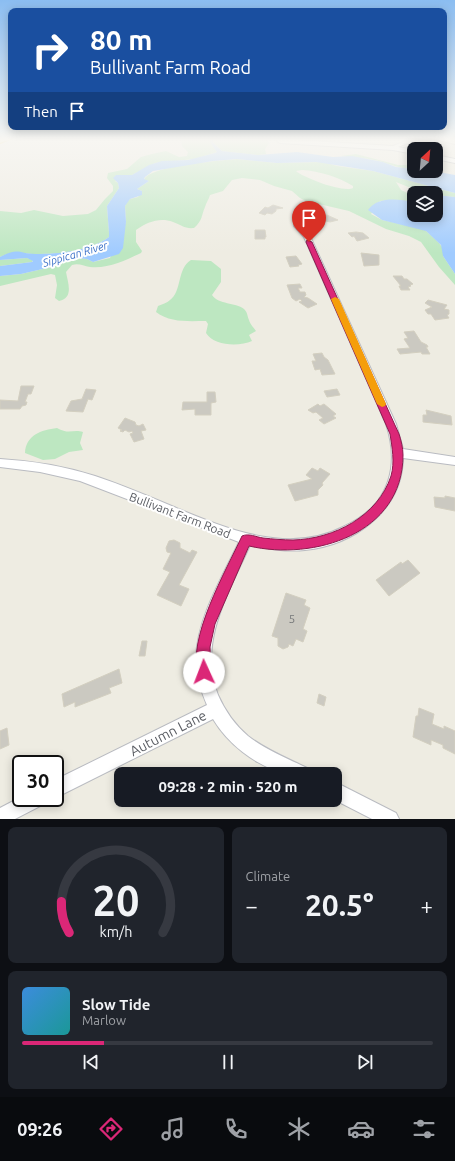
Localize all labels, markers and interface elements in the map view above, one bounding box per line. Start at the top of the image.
icon: right [24,24,76,76]
text: 80 m [90,24,152,55]
text: Bullivant Farm Road [90,57,251,77]
icon: arrive [66,100,88,122]
text: Then [24,103,58,120]
north arrow [407,142,443,178]
map controls [407,142,443,222]
button: layers [407,186,443,222]
pin [292,201,326,242]
icon: arrive [298,207,320,229]
water label: Sippican River [40,239,110,269]
street label: Bullivant Farm Road [128,490,232,540]
house number: 5 [289,612,295,625]
position arrow [183,651,225,693]
street label: Autumn Lane [127,707,209,759]
speed limit sign: 30 [12,755,64,807]
text: 09:28 · 2 min · 520 m [159,778,297,795]
text: Climate [246,869,290,883]
text: 20 [92,877,139,924]
text: 20.5° [305,888,374,922]
text: − [246,893,258,918]
text: + [421,893,433,918]
text: km/h [99,924,132,940]
text: Slow Tide [82,996,150,1013]
text: Marlow [82,1013,126,1027]
icon: previous [80,1051,102,1073]
icon: pause [217,1051,239,1073]
icon: next [354,1051,376,1073]
icon: directions [97,1115,125,1143]
icon: music [159,1115,187,1143]
icon: phone [222,1115,250,1143]
icon: climate [285,1115,313,1143]
icon: car [347,1115,375,1143]
icon: filters [410,1115,438,1143]
text: 09:26 [17,1119,62,1139]

